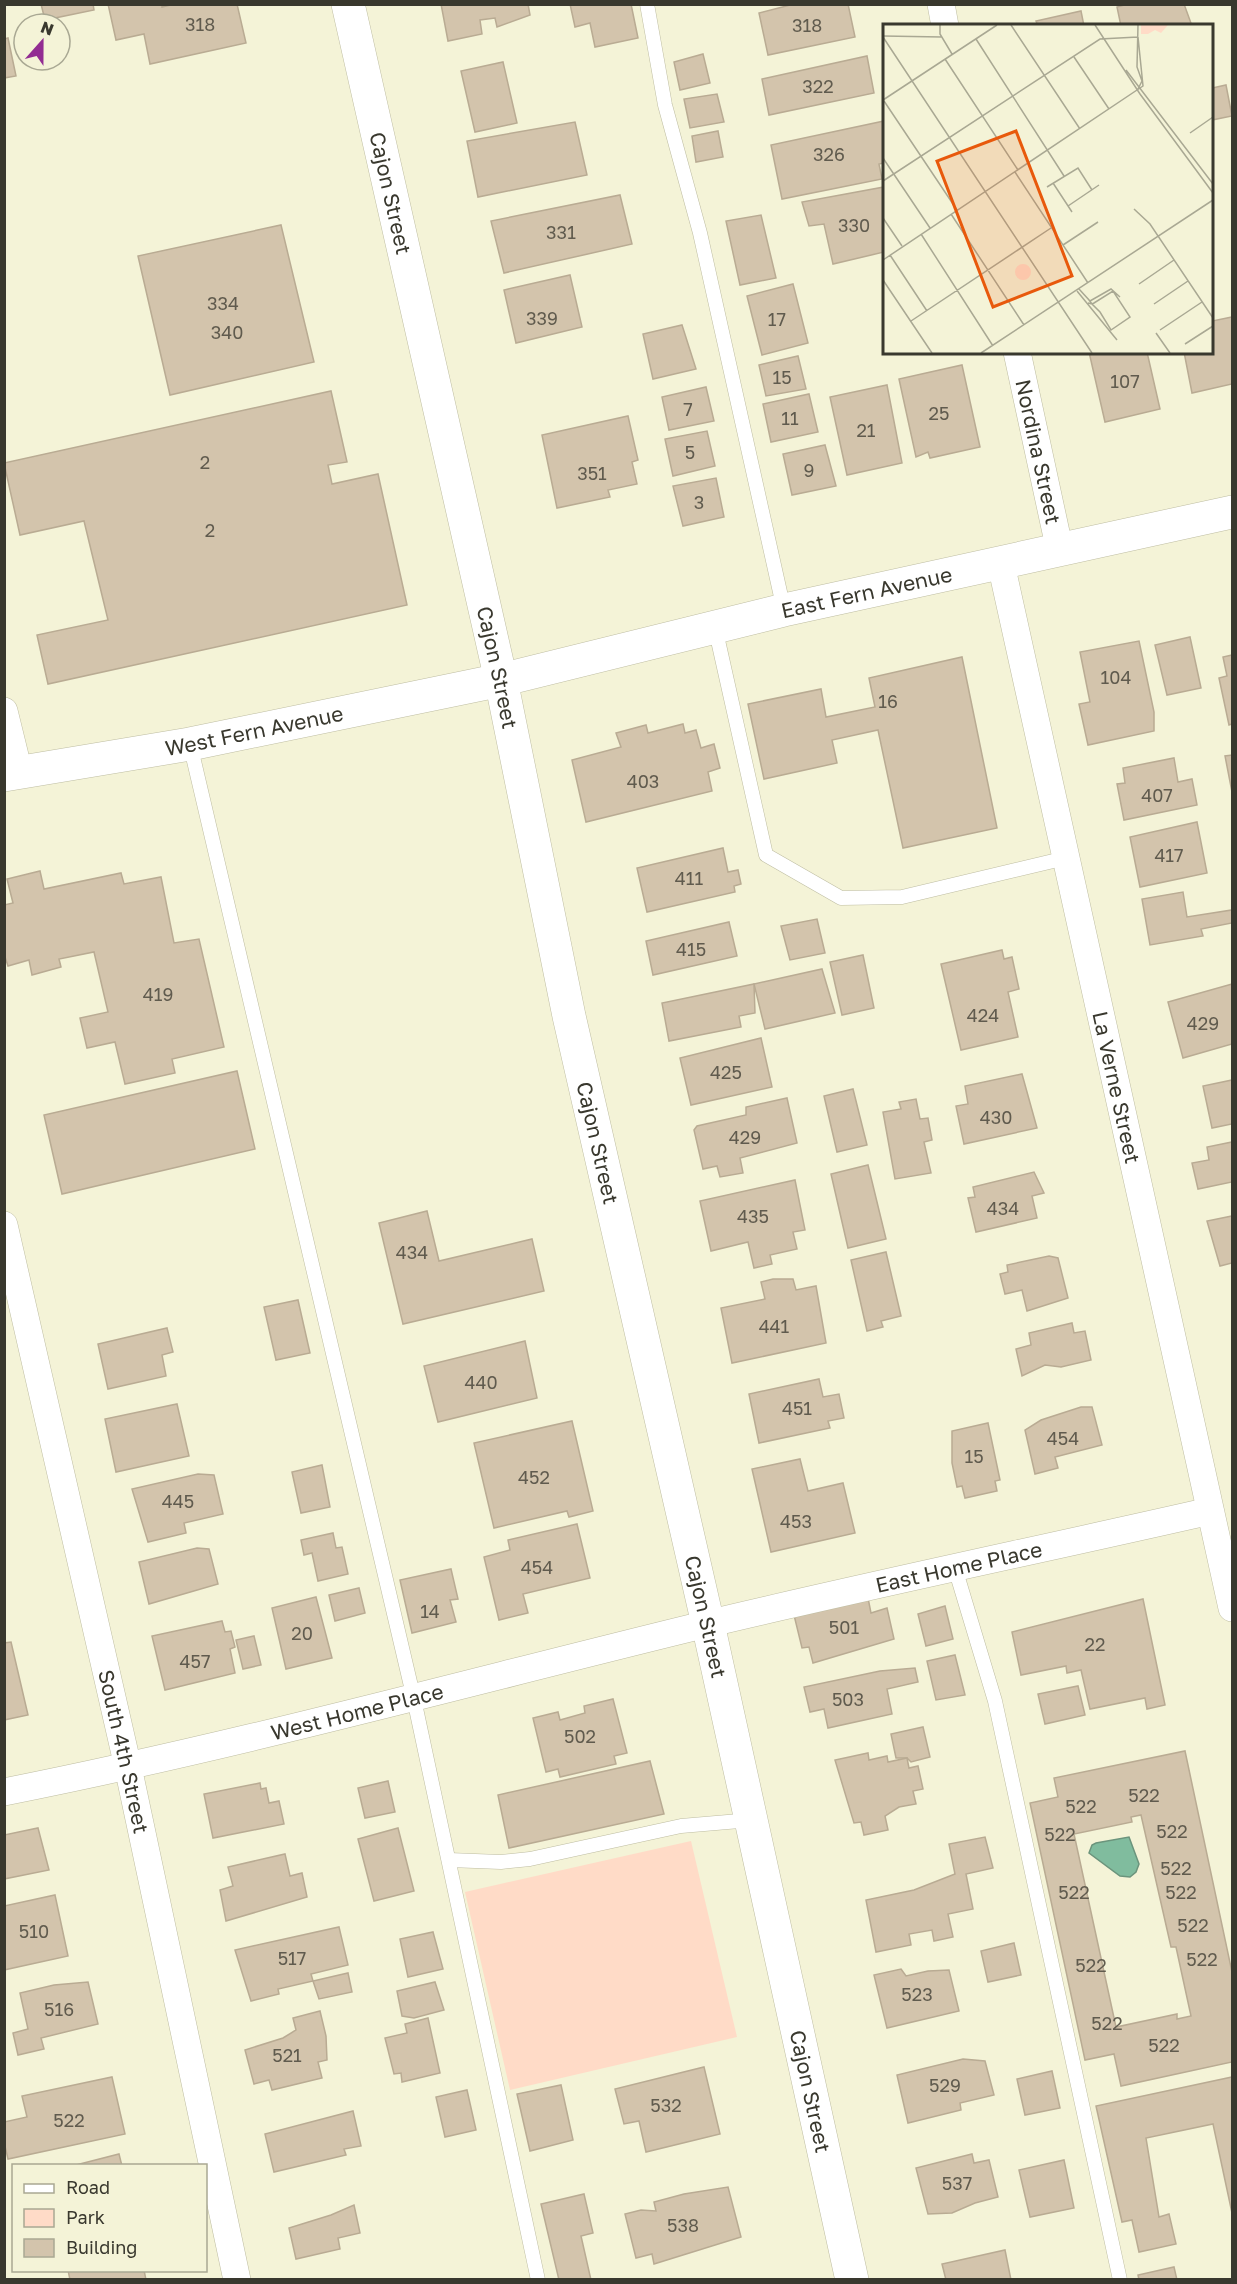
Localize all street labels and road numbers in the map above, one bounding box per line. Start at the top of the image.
street label: Cajon Street [364,129,417,257]
street label: Nordina Street [1010,377,1067,526]
street label: East Fern Avenue [779,561,954,623]
street label: Cajon Street [472,604,524,731]
street label: West Fern Avenue [163,700,346,761]
street label: La Verne Street [1087,1009,1146,1166]
street label: Cajon Street [571,1079,625,1207]
street label: East Home Place [873,1536,1045,1598]
street label: Cajon Street [680,1553,732,1680]
street label: South 4th Street [93,1667,155,1836]
street label: West Home Place [268,1678,446,1745]
street label: Cajon Street [784,2028,837,2155]

